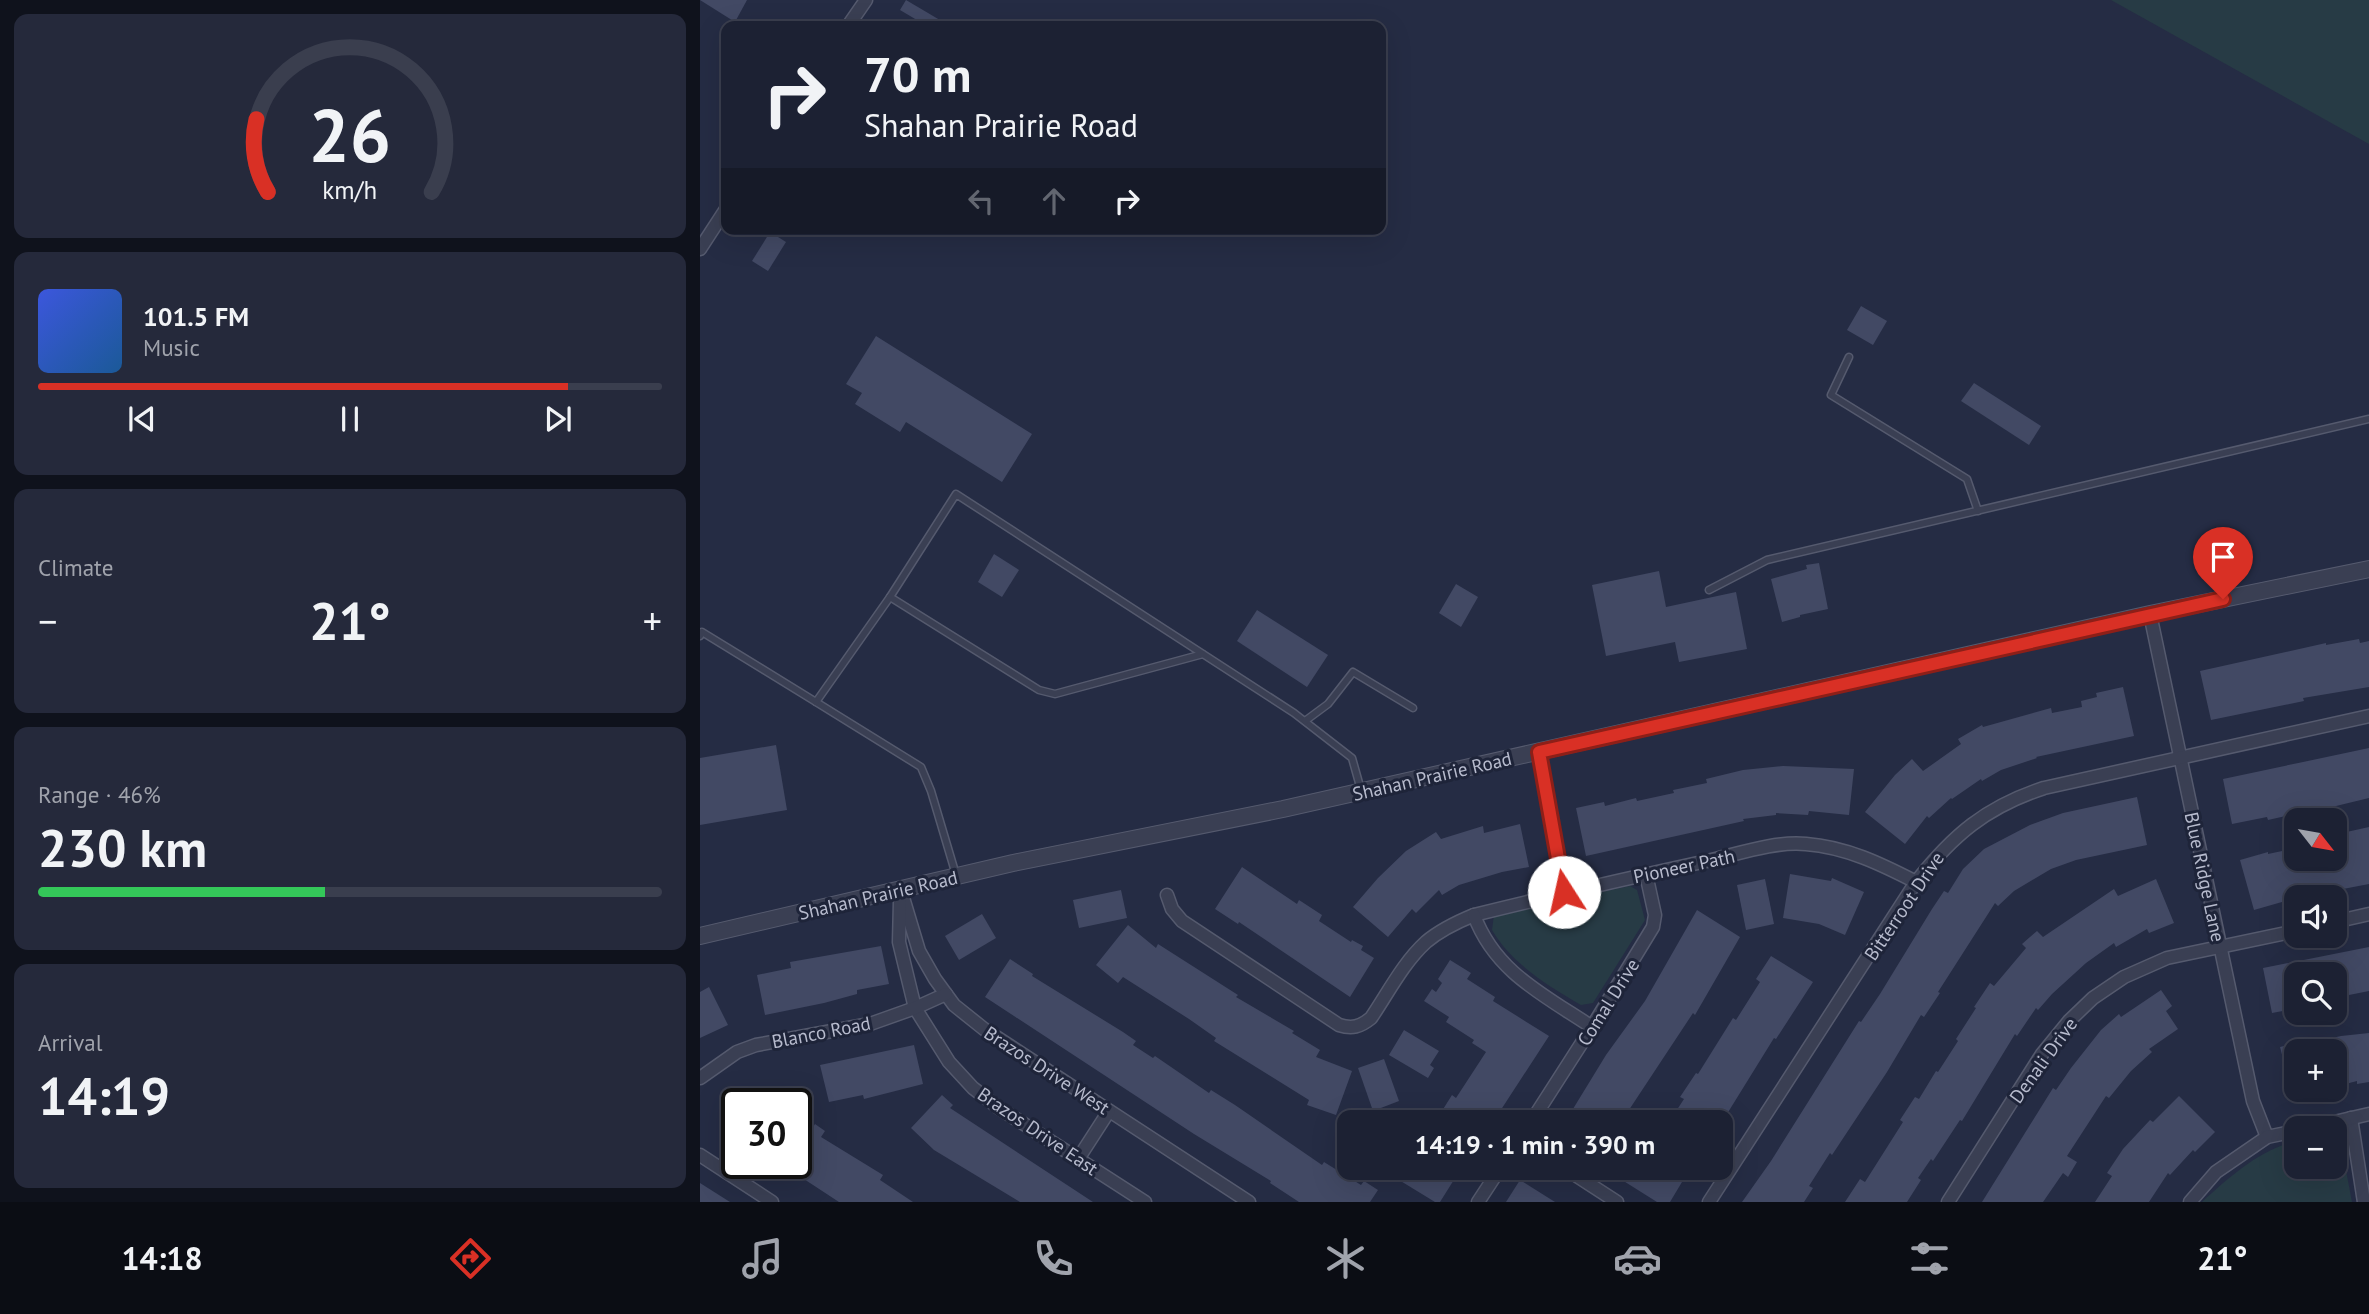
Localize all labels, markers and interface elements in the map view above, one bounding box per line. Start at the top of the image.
text: 70 m [864,42,971,106]
icon: right [749,49,840,140]
text: 26 [309,88,391,182]
text: Shahan Prairie Road [864,104,1138,146]
text: km/h [323,174,377,206]
icon: left [962,182,1000,220]
icon: ahead [1035,182,1073,220]
icon: right [1108,182,1146,220]
text: 101.5 FM [143,300,249,333]
text: Music [143,333,200,362]
icon: previous [123,400,161,438]
icon: pause [331,400,369,438]
icon: next [539,400,577,438]
pin [2193,527,2253,599]
icon: arrive [2204,538,2242,576]
text: Climate [38,553,113,582]
text: 21° [309,587,391,654]
text: − [38,596,57,645]
text: + [643,596,662,645]
street label: Shahan Prairie Road [1350,746,1514,806]
text: Range · 46% [38,780,161,809]
north arrow [2284,808,2347,872]
map controls [2284,808,2347,1179]
street label: Blue Ridge Lane [2180,810,2230,944]
text: 230 km [38,814,207,881]
street label: Pioneer Path [1631,844,1737,888]
street label: Bitterroot Drive [1859,847,1949,965]
position arrow [1527,855,1601,929]
street label: Shahan Prairie Road [796,865,960,925]
button: sound [2284,885,2347,948]
street label: Comal Drive [1572,954,1644,1050]
button: search [2284,962,2347,1025]
street label: Blanco Road [770,1011,872,1053]
street label: Denali Drive [2004,1012,2082,1108]
street label: Brazos Drive West [980,1021,1115,1120]
text: Arrival [38,1028,102,1057]
button: + [2284,1039,2347,1102]
text: 14:19 [38,1062,170,1129]
street label: Brazos Drive East [973,1082,1103,1180]
speed limit sign: 30 [721,1088,812,1179]
button: − [2284,1116,2347,1179]
text: 14:19 · 1 min · 390 m [1415,1128,1655,1161]
icon: directions [446,1234,495,1283]
icon: music [738,1234,787,1283]
icon: phone [1029,1234,1078,1283]
icon: climate [1321,1234,1370,1283]
icon: car [1613,1234,1662,1283]
icon: filters [1905,1234,1954,1283]
text: 14:18 [121,1237,203,1279]
text: 21° [2197,1237,2248,1279]

